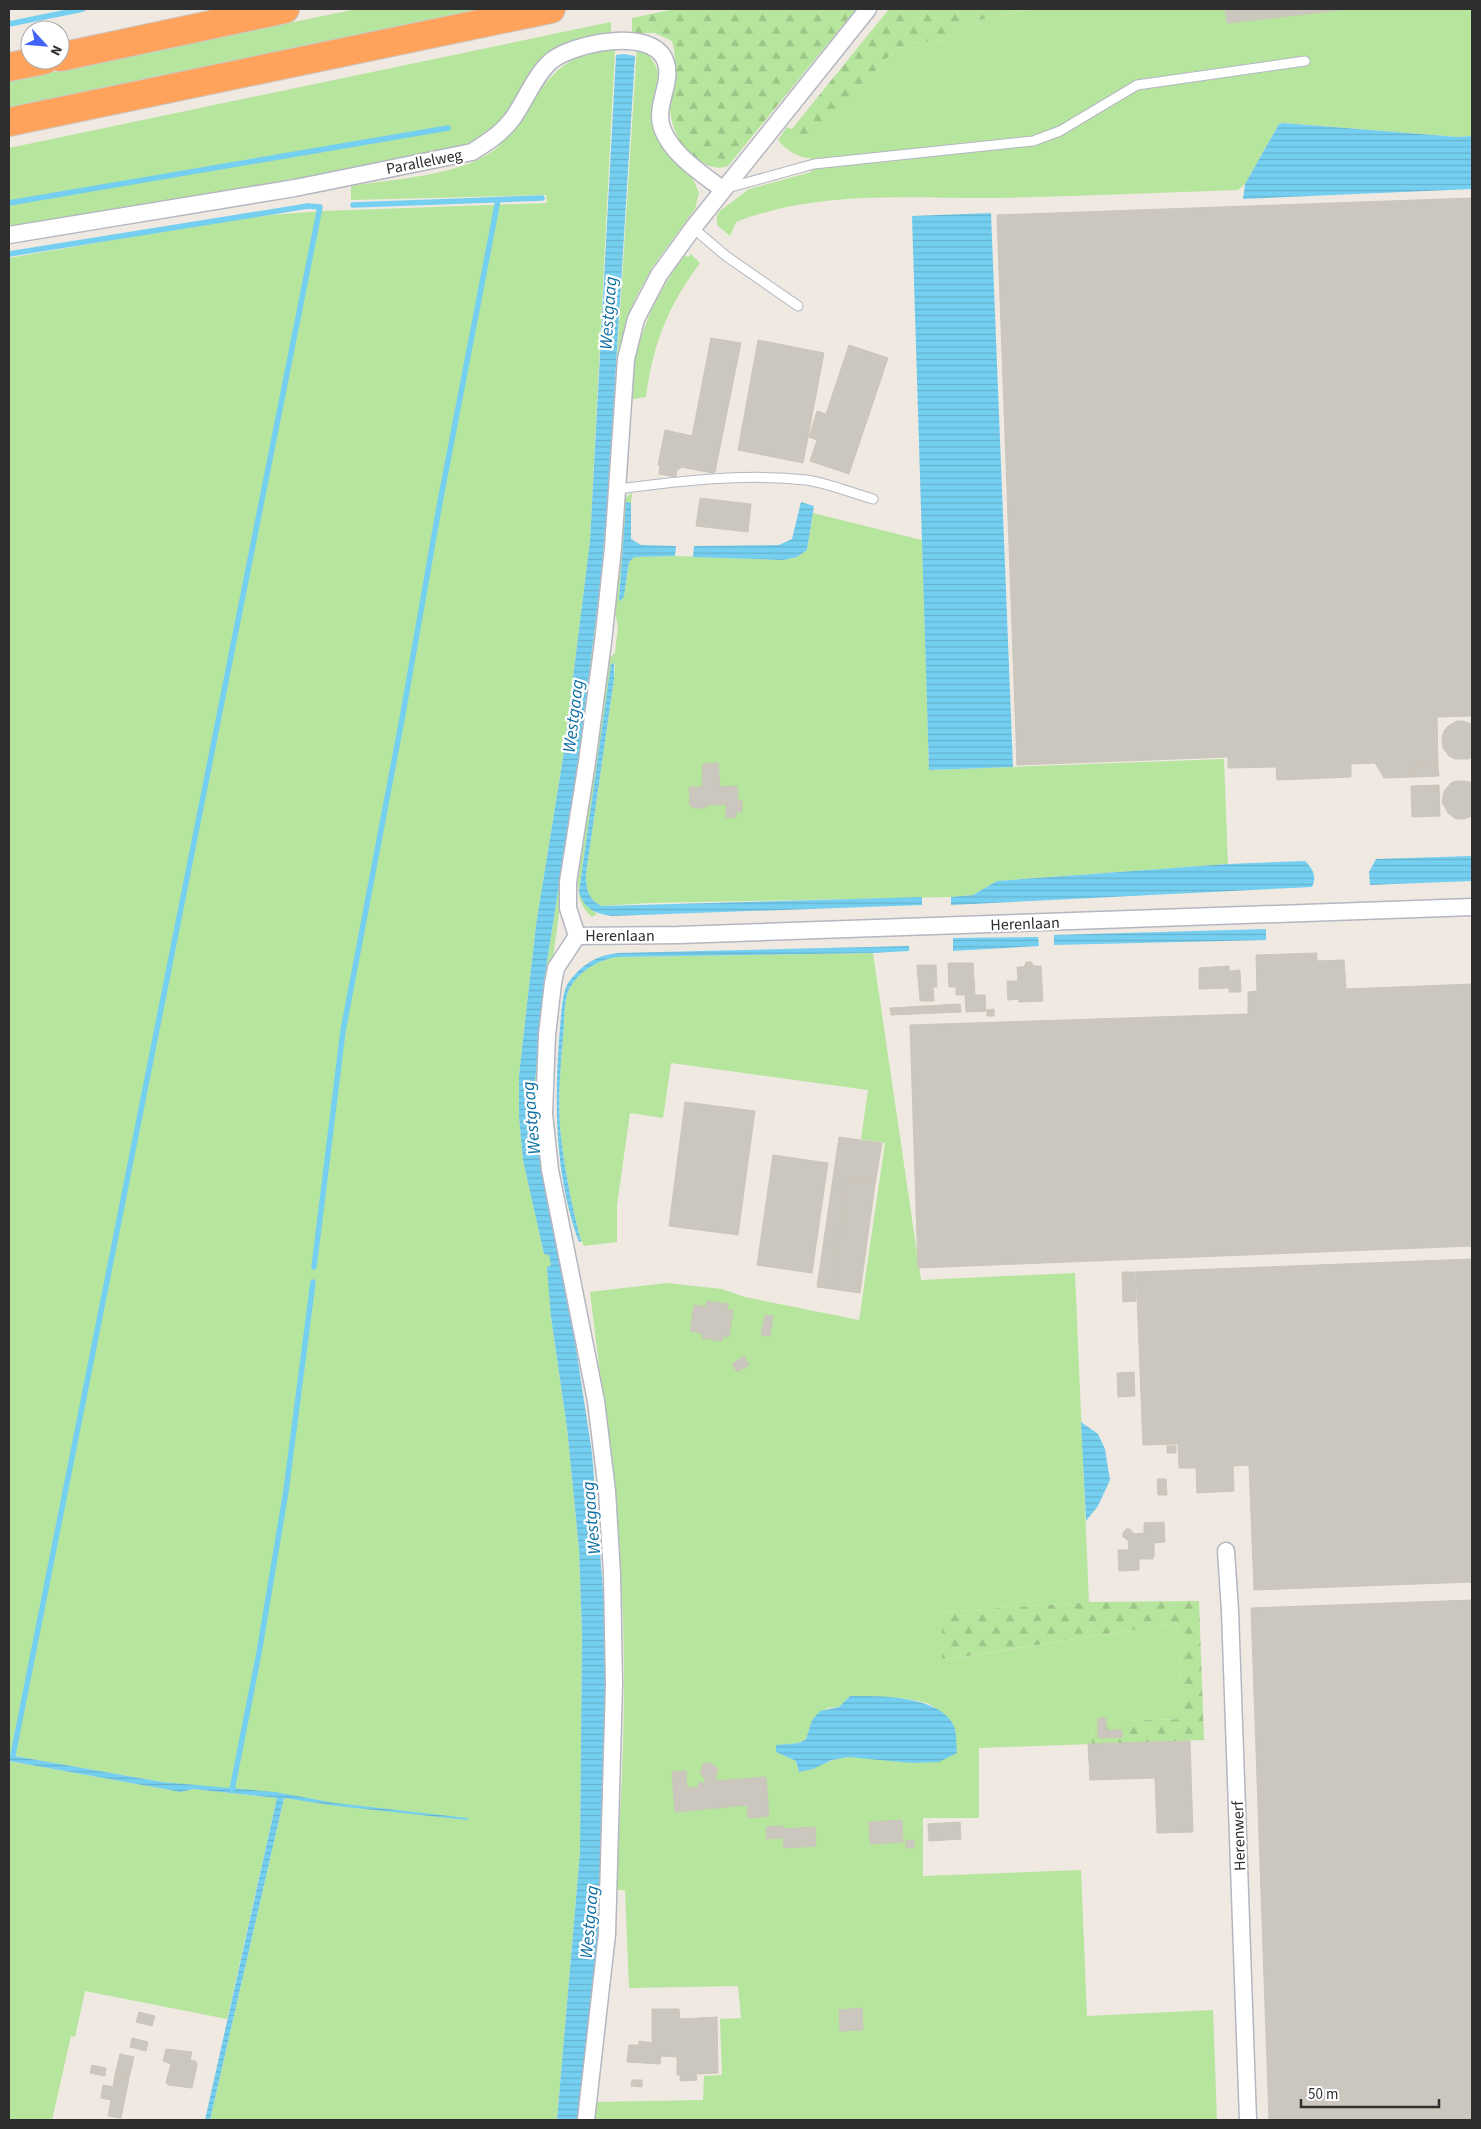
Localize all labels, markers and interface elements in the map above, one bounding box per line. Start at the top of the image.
north arrow [20,20,70,70]
text: N [45,42,67,59]
street label: Parallelweg [384,144,464,180]
water label: Westgaag [593,276,624,350]
water label: Westgaag [557,678,590,754]
street label: Herenlaan [990,912,1060,936]
street label: Herenlaan [585,925,655,947]
water label: Westgaag [516,1080,547,1156]
water label: Westgaag [576,1480,607,1556]
street label: Herenwerf [1227,1799,1251,1871]
water label: Westgaag [574,1884,605,1960]
scale bar [1301,2076,1438,2108]
text: 50 m [1308,2084,1338,2105]

